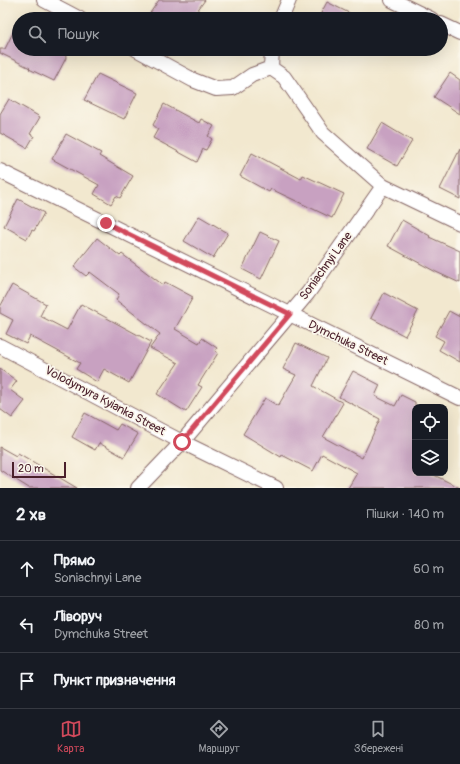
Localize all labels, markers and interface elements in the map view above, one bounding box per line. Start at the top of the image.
search box [12,12,448,56]
icon: search [26,23,48,45]
text: Пошук [58,25,100,44]
route end [97,214,115,232]
street label: Soniachnyi Lane [296,229,356,303]
street label: Dymchuka Street [306,317,390,369]
street label: Volodymyra Kyianka Street [42,363,168,439]
map controls [412,404,448,476]
button: locate [412,404,448,440]
route start [173,433,191,451]
button: layers [412,440,448,476]
scale bar [12,460,66,479]
text: 20 m [18,462,44,475]
text: 2 хв [16,504,46,525]
text: Пішки · 140 m [366,506,444,522]
text: Прямо [54,551,95,570]
icon: ahead [16,558,38,580]
text: 60 m [413,561,444,577]
text: Soniachnyi Lane [54,570,141,586]
text: Ліворуч [54,607,102,626]
icon: left [16,614,38,636]
text: 80 m [414,617,444,633]
text: Dymchuka Street [54,626,148,642]
icon: arrive [16,670,38,692]
text: Пункт призначення [54,671,175,690]
tab: Карта [57,718,84,755]
tab: Маршрут [198,718,240,755]
tab: Збережені [354,718,403,755]

